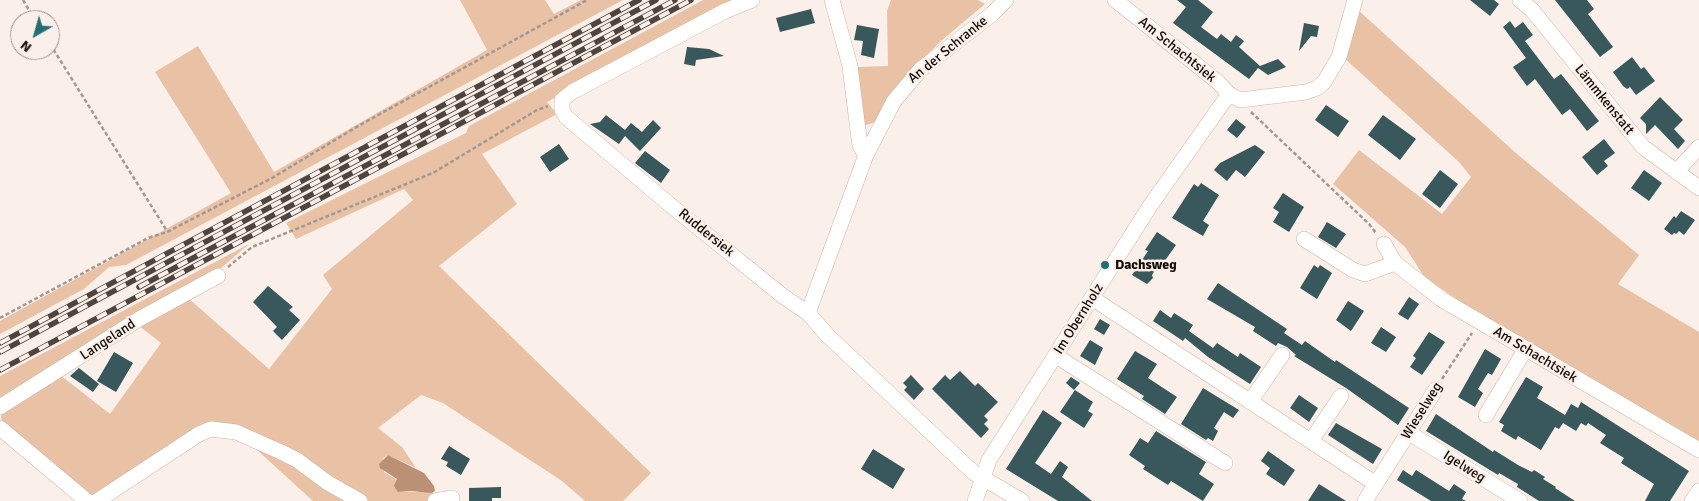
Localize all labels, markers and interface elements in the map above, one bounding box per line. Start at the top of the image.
north arrow [10,10,60,60]
street label: An der Schranke [905,13,991,87]
street label: Am Schachtsiek [1135,14,1219,86]
text: N [17,37,35,56]
street label: Lämmkenstatt [1570,61,1638,139]
street label: Ruddersiek [675,205,737,261]
place label: Dachsweg [1115,257,1177,273]
marker: Dachsweg [1099,259,1111,271]
street label: Im Obernholz [1051,281,1107,357]
street label: Langeland [77,316,139,364]
street label: Am Schachtsiek [1490,323,1580,387]
street label: Wieselweg [1398,379,1446,443]
street label: Igelweg [1440,447,1488,487]

